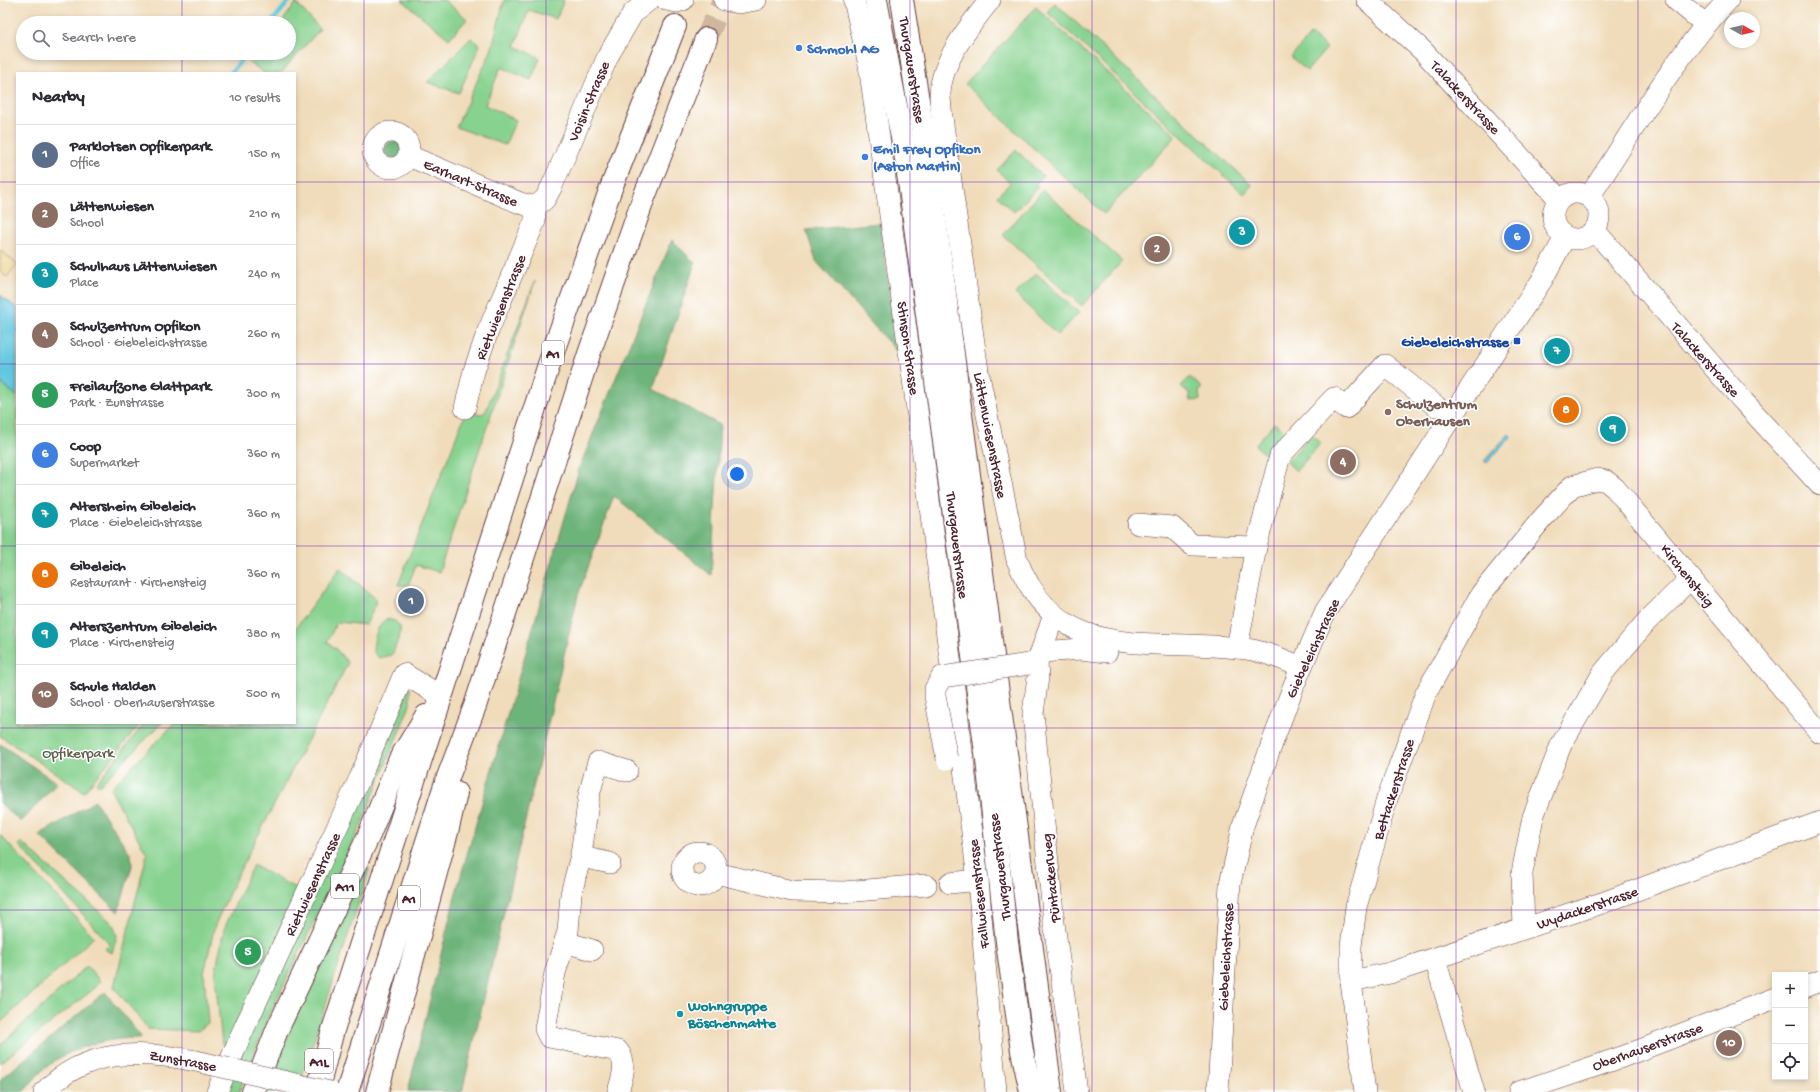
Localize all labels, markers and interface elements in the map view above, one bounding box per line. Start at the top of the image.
north arrow [1724,12,1760,48]
street label: Thurgauerstrasse [894,15,928,125]
search box [16,16,296,60]
icon: search [30,27,52,49]
text: Search here [62,29,136,47]
place label: Schmohl AG [807,41,880,59]
marker: Schmohl AG [794,43,804,53]
street label: Talackerstrasse [1425,57,1504,139]
street label: Voisin-Strasse [564,59,615,146]
text: Nearby [32,88,85,108]
text: 10 results [229,91,280,106]
text: Parklotsen Opfikerpark [70,138,211,156]
place label: Emil Frey Opfikon (Aston Martin) [873,141,982,176]
text: 1 [42,147,48,162]
text: 150 m [248,147,280,162]
marker: Emil Frey Opfikon (Aston Martin) [860,152,870,162]
text: Office [70,156,100,171]
street label: Earhart-Strasse [420,156,520,212]
text: Lättenwiesen [70,198,154,216]
text: 2 [42,207,48,222]
text: 210 m [249,207,280,222]
text: School [70,216,104,231]
pin: 3 [1229,217,1255,247]
pin: 6 [1504,222,1530,252]
pin: 2 [1144,234,1170,264]
street label: Rietwiesenstrasse [473,252,531,363]
text: Schulhaus Lättenwiesen [70,258,217,276]
text: 3 [42,267,48,282]
text: 240 m [248,267,280,282]
text: Place [70,276,98,291]
street label: Stinson-Strasse [892,300,923,396]
text: Schulzentrum Opfikon [70,318,200,336]
street label: Talackerstrasse [1665,318,1743,402]
text: 4 [42,327,48,342]
text: 260 m [247,327,280,342]
place label: Giebeleichstrasse [1401,334,1510,352]
text: School · Giebeleichstrasse [70,336,207,351]
marker: Giebeleichstrasse [1512,336,1522,346]
pin: 7 [1544,336,1570,366]
road number: A1 [542,341,564,365]
street label: Lättenwiesenstrasse [968,371,1010,500]
text: Freilaufzone Glattpark [70,378,211,396]
text: 5 [42,387,48,402]
text: 300 m [246,387,280,402]
pin: 8 [1553,395,1579,425]
text: Park · Zunstrasse [70,396,164,411]
place label: Schulzentrum Oberhausen [1396,396,1477,431]
marker: Schulzentrum Oberhausen [1383,407,1393,417]
pin: 9 [1600,414,1626,444]
text: Coop [70,438,101,456]
text: 6 [42,447,48,462]
text: 360 m [247,447,280,462]
pin: 4 [1330,447,1356,477]
text: Supermarket [70,456,139,471]
your location [727,464,747,484]
street label: Thurgauerstrasse [940,490,972,600]
text: Altersheim Gibeleich [70,498,196,516]
text: 7 [42,507,48,522]
text: 360 m [247,507,280,522]
text: Place · Giebeleichstrasse [70,516,202,531]
street label: Kirchensteig [1656,541,1717,611]
text: Gibeleich [70,558,126,576]
text: 8 [41,567,49,582]
text: 360 m [247,567,280,582]
text: Restaurant · Kirchensteig [70,576,206,591]
pin: 1 [398,586,424,616]
street label: Giebeleichstrasse [1283,596,1345,701]
text: Alterszentrum Gibeleich [70,618,217,636]
text: 9 [42,627,48,642]
text: 380 m [246,627,280,642]
text: Place · Kirchensteig [70,636,175,651]
text: Schule Halden [70,678,156,696]
text: 10 [39,687,51,702]
text: 500 m [246,687,280,702]
text: School · Oberhauserstrasse [70,696,215,711]
street label: Bettackerstrasse [1370,737,1420,843]
park label: Opfikerpark [42,745,115,763]
street label: Thurgauerstrasse [985,812,1017,922]
street label: Rietwiesenstrasse [282,830,346,939]
street label: Püntackerweg [1038,832,1066,924]
street label: Fallwiesenstrasse [965,838,995,950]
road number: A11 [331,874,359,898]
street label: Wydackerstrasse [1535,883,1641,935]
road number: A1 [398,886,420,910]
street label: Giebeleichstrasse [1215,903,1239,1011]
pin: 5 [235,937,261,967]
map controls [1772,972,1808,1080]
button: + [1772,972,1808,1008]
place label: Wohngruppe Böschenmatte [687,998,777,1033]
button: − [1772,1008,1808,1044]
marker: Wohngruppe Böschenmatte [675,1009,685,1019]
street label: Oberhauserstrasse [1590,1019,1706,1076]
pin: 10 [1716,1028,1742,1058]
button: locate [1772,1044,1808,1080]
street label: Zunstrasse [148,1047,218,1077]
road number: A1L [305,1049,333,1073]

